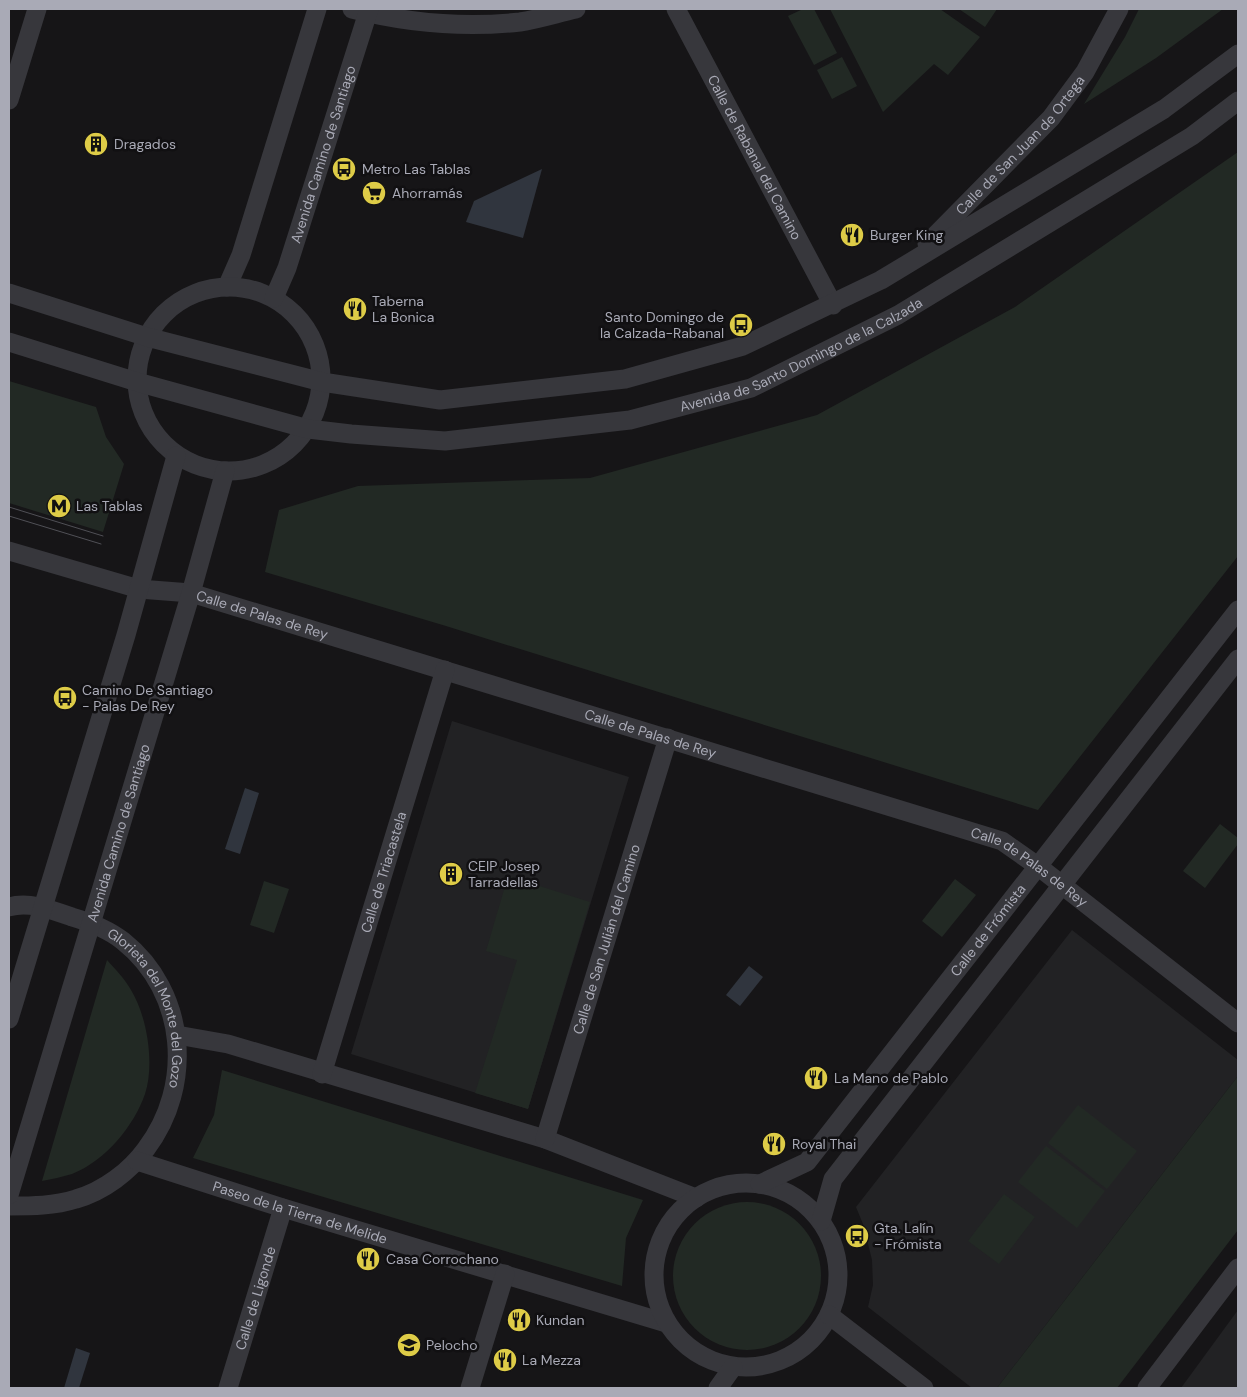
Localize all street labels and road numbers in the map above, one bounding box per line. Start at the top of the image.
street label: Avenida Camino de Santiago [286,63,360,245]
street label: Calle de Rabanal del Camino [704,72,806,243]
street label: Calle de San Juan de Ortega [952,72,1088,219]
street label: Avenida de Santo Domingo de la Calzada [678,293,926,416]
street label: Calle de Palas de Rey [194,586,330,643]
street label: Calle de Palas de Rey [582,705,719,762]
street label: Avenida Camino de Santiago [83,742,154,925]
street label: Calle de Triacastela [357,809,410,935]
street label: Calle de Palas de Rey [969,823,1092,911]
street label: Calle de San Julián del Camino [569,842,644,1036]
street label: Calle de Frómista [946,880,1030,980]
street label: Glorieta del Monte del Gozo [104,924,186,1090]
street label: Paseo de la Tierra de Melide [210,1177,390,1248]
street label: Calle de Ligonde [231,1244,280,1352]

